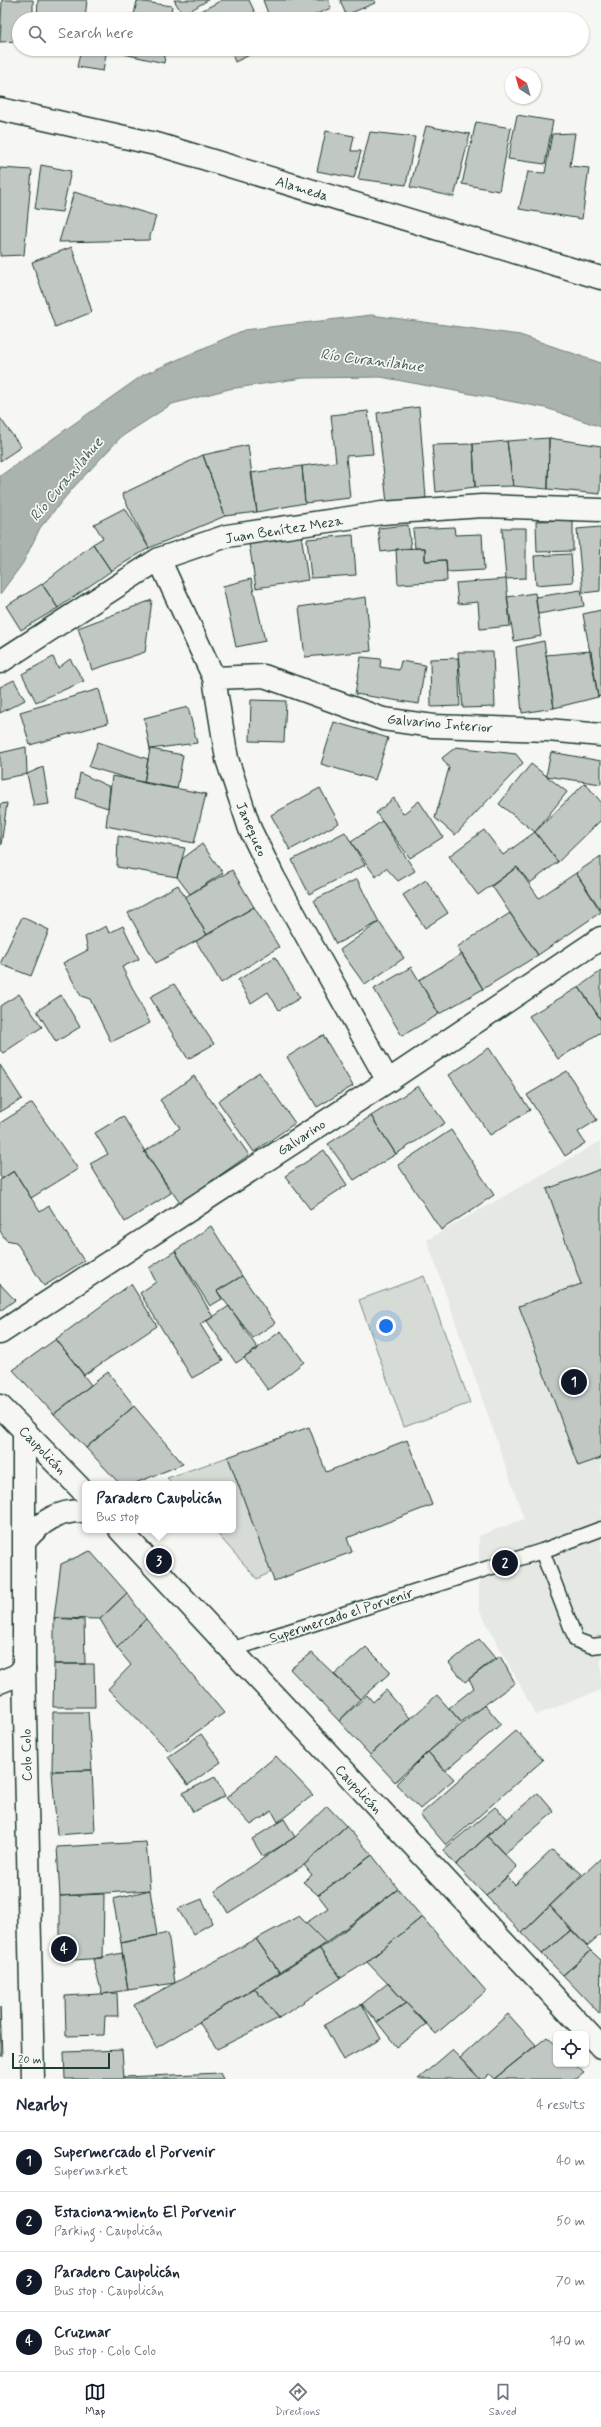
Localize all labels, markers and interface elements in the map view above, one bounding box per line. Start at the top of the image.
search box [12,12,589,56]
icon: search [26,23,48,45]
text: Search here [58,24,134,44]
north arrow [505,68,541,104]
street label: Alameda [273,172,330,205]
water label: Río Curanilahue [319,345,425,377]
water label: Río Curanilahue [26,433,108,526]
street label: Juan Benítez Meza [224,512,345,548]
street label: Galvarino Interior [386,710,494,738]
street label: Janequeo [232,799,271,860]
street label: Galvarino [274,1116,329,1160]
your location [376,1316,396,1336]
pin: 1 [561,1367,587,1397]
street label: Caupolicán [15,1422,70,1479]
popup [82,1481,236,1533]
text: Paradero Caupolicán [96,1489,222,1509]
text: Bus stop [96,1509,139,1526]
pin: 3 [146,1546,172,1576]
pin: 2 [492,1548,518,1578]
street label: Supermercado el Porvenir [267,1584,416,1648]
street label: Colo Colo [18,1728,36,1781]
street label: Caupolicán [331,1761,386,1818]
pin: 4 [51,1934,77,1964]
map controls [553,2031,589,2067]
button: locate [553,2031,589,2067]
scale bar [12,2051,110,2070]
text: 20 m [18,2053,41,2067]
text: Nearby [16,2094,68,2116]
text: 4 results [536,2097,585,2114]
text: Supermercado el Porvenir [54,2143,215,2163]
text: 1 [26,2153,32,2170]
text: 40 m [556,2153,585,2170]
text: Supermarket [54,2163,128,2180]
text: Estacionamiento El Porvenir [54,2203,236,2223]
text: 2 [26,2213,32,2230]
text: 50 m [556,2213,585,2230]
text: Parking · Caupolicán [54,2223,162,2240]
text: Paradero Caupolicán [54,2263,180,2283]
text: 3 [26,2273,32,2290]
text: 70 m [556,2273,585,2290]
text: Bus stop · Caupolicán [54,2283,164,2300]
text: Cruzmar [54,2323,111,2343]
text: 4 [25,2333,33,2350]
text: 140 m [550,2333,585,2350]
text: Bus stop · Colo Colo [54,2343,156,2360]
tab: Map [84,2381,106,2419]
tab: Directions [275,2381,320,2419]
tab: Saved [489,2381,517,2419]

